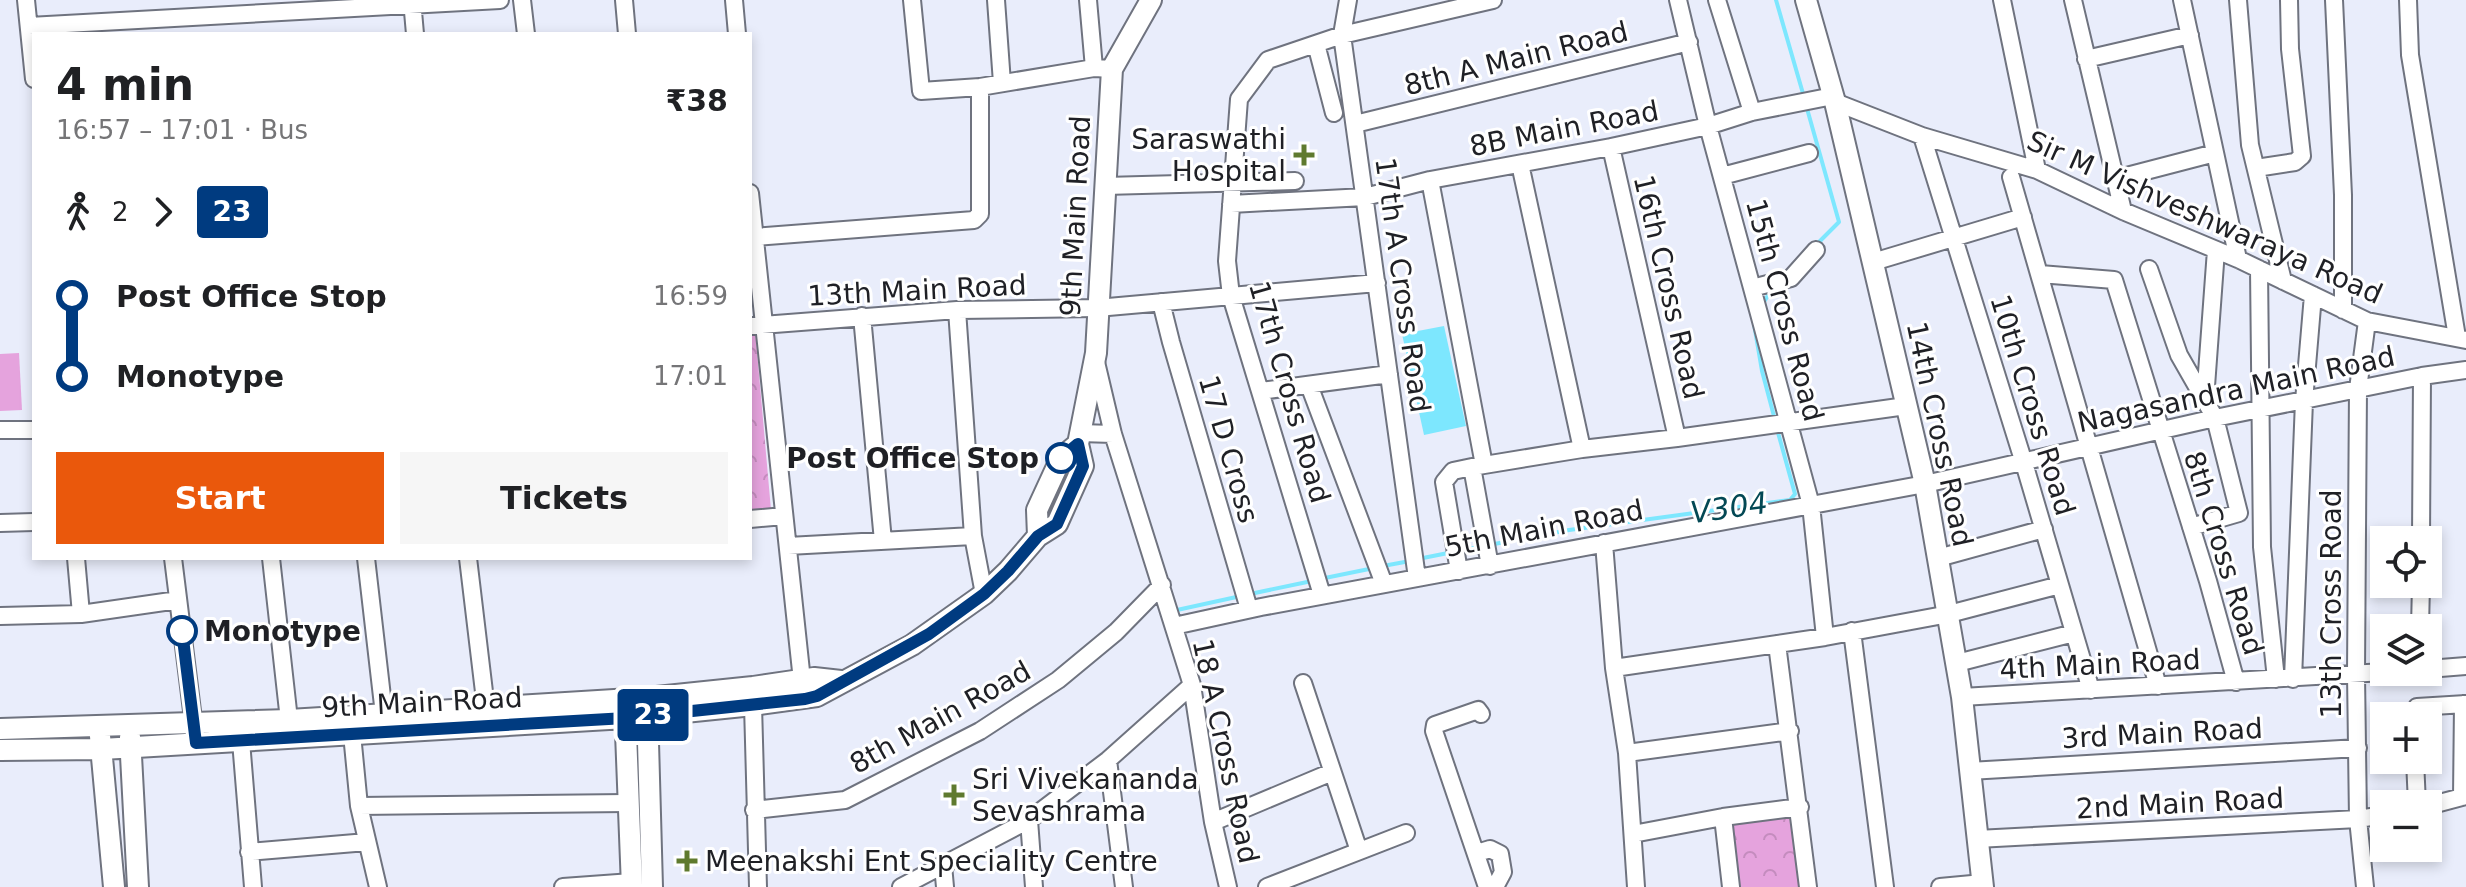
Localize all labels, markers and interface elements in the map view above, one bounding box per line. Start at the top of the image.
street label: 8th A Main Road [1401,15,1631,102]
text: 4 min [56,59,194,110]
text: ₹38 [665,83,728,118]
street label: 8B Main Road [1467,94,1661,163]
text: 16:57 – 17:01 · Bus [56,115,308,145]
street label: 9th Main Road [1054,115,1097,317]
place label: Saraswathi Hospital [1131,123,1286,188]
street label: Sir M Vishveshwaraya Road [2022,124,2388,311]
marker: Saraswathi Hospital [1293,144,1315,166]
street label: 17th A Cross Road [1368,155,1437,415]
street label: 16th Cross Road [1627,172,1710,402]
icon: walk [56,190,100,234]
icon: forward [141,190,185,234]
text: 23 [213,195,252,228]
street label: 15th Cross Road [1739,195,1830,425]
text: 2 [112,197,129,227]
street label: 13th Main Road [807,268,1027,313]
street label: 17th Cross Road [1242,277,1337,507]
text: Post Office Stop [116,279,387,314]
text: 16:59 [653,281,728,311]
street label: 10th Cross Road [1983,291,2082,520]
street label: 14th Cross Road [1900,319,1979,550]
street label: Nagasandra Main Road [2074,340,2398,439]
text: Monotype [116,359,284,394]
text: 17:01 [653,361,728,391]
street label: 17 D Cross [1192,372,1265,527]
place label: Post Office Stop [786,442,1039,475]
marker: Post Office Stop [1046,443,1076,473]
street label: 8th Cross Road [2177,447,2270,659]
button: Start [56,452,384,544]
button: Tickets [400,452,728,544]
water label: V304 [1688,485,1770,530]
street label: 13th Cross Road [2315,489,2348,719]
street label: 5th Main Road [1442,493,1646,564]
map controls [2370,526,2442,862]
button: locate [2370,526,2442,598]
button: layers [2370,614,2442,686]
place label: Monotype [204,615,361,648]
marker: Monotype [167,616,197,646]
street label: 18 A Cross Road [1186,636,1265,866]
street label: 4th Main Road [1999,643,2201,686]
street label: 8th Main Road [844,654,1036,781]
street label: 9th Main Road [321,681,523,724]
line badge: 23 [617,689,689,741]
text: 23 [634,698,672,731]
button: + [2370,702,2442,774]
street label: 3rd Main Road [2061,712,2264,755]
place label: Sri Vivekananda Sevashrama [972,763,1199,828]
street label: 2nd Main Road [2075,782,2285,825]
marker: Sri Vivekananda Sevashrama [943,784,965,806]
button: − [2370,790,2442,862]
place label: Meenakshi Ent Speciality Centre [705,845,1158,878]
marker: Meenakshi Ent Speciality Centre [676,850,698,872]

